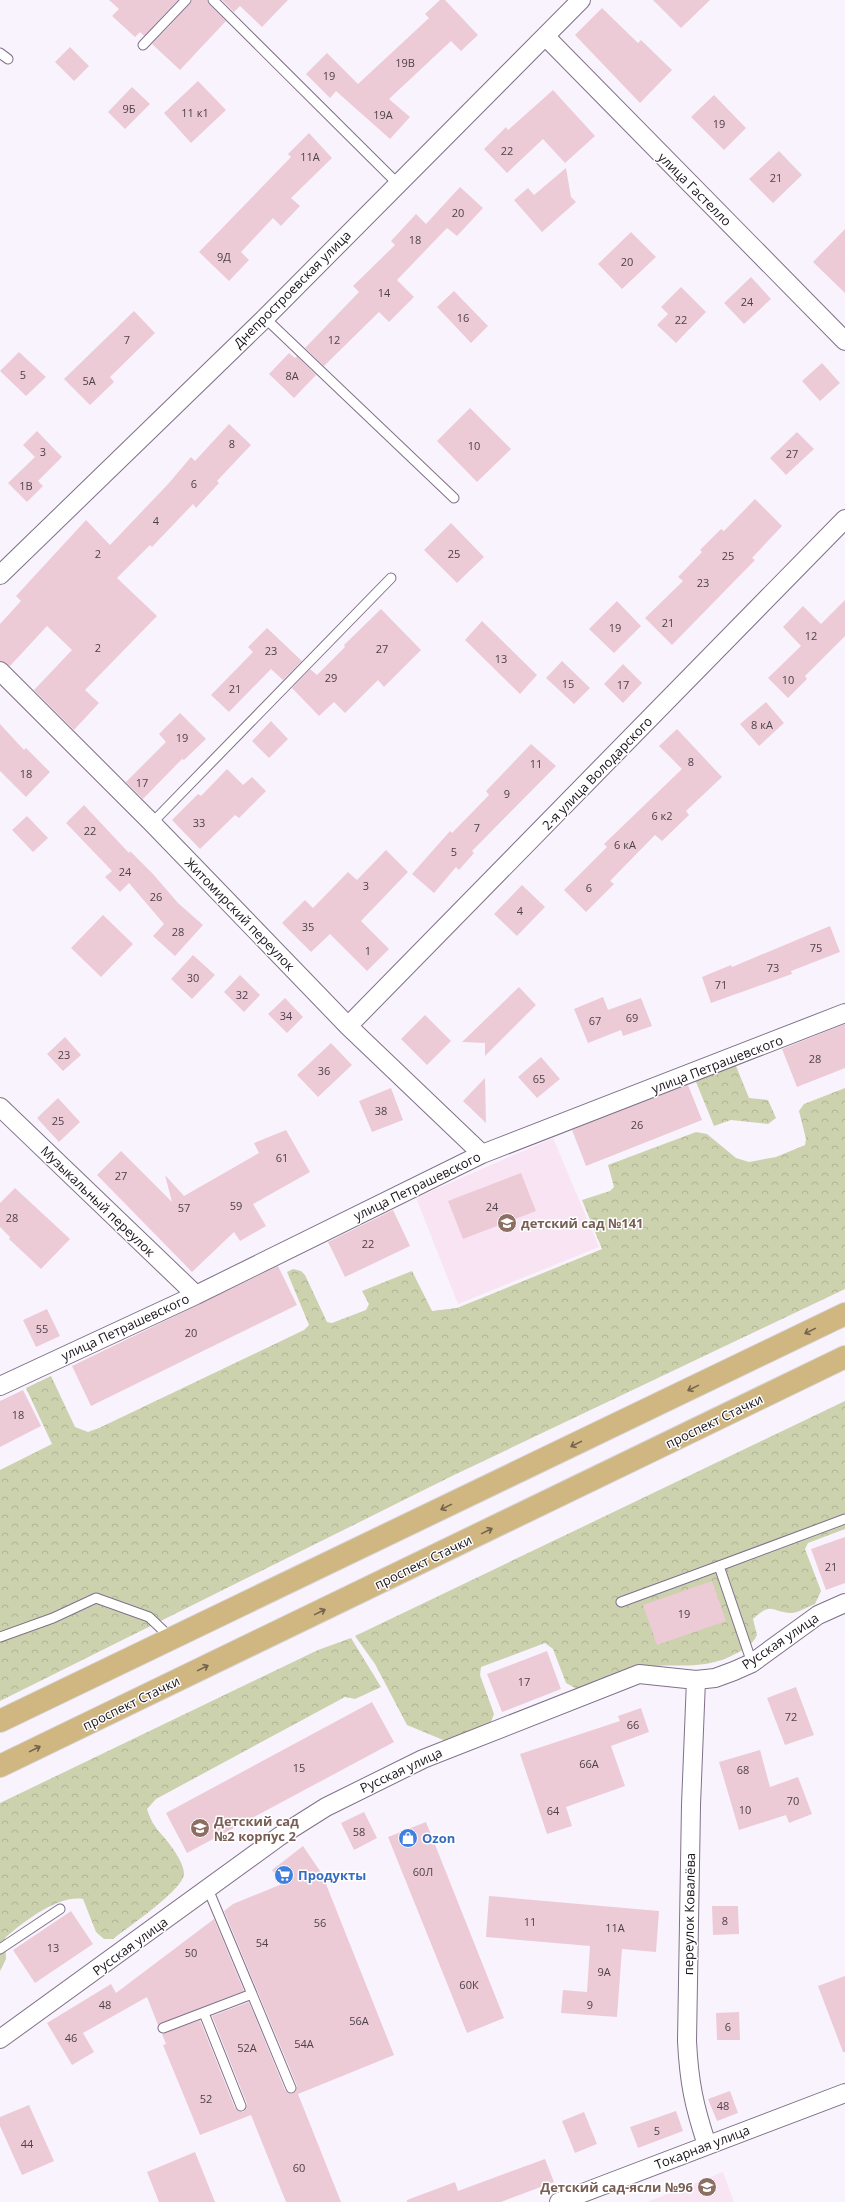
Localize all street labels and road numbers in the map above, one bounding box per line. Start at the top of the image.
street label: улица Гастелло [654,148,736,230]
street label: Днепростроевская улица [229,226,355,352]
street label: 2-я улица Володарского [538,712,656,834]
street label: Житомирский переулок [181,853,299,975]
street label: улица Петрашевского [649,1031,786,1097]
street label: Музыкальный переулок [37,1142,159,1261]
street label: улица Петрашевского [350,1147,484,1225]
street label: улица Петрашевского [58,1289,192,1365]
street label: проспект Стачки [662,1390,766,1452]
street label: проспект Стачки [371,1531,475,1593]
street label: Русская улица [738,1609,822,1673]
street label: проспект Стачки [79,1672,183,1734]
street label: Русская улица [357,1743,445,1797]
street label: переулок Ковалёва [679,1853,699,1975]
street label: Русская улица [89,1913,171,1979]
street label: Токарная улица [652,2121,752,2173]

